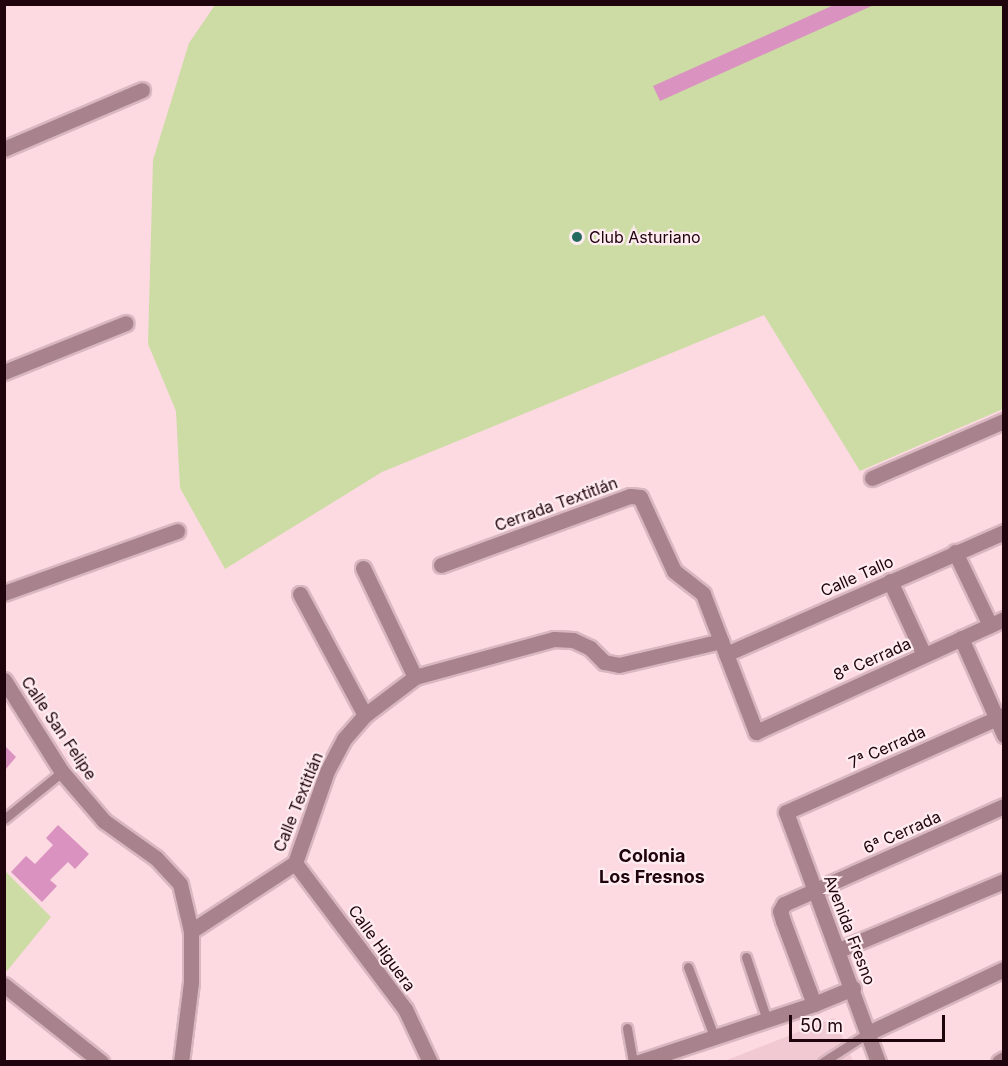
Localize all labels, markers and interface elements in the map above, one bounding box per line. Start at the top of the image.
place label: Club Asturiano [589,227,701,247]
marker: Club Asturiano [570,230,584,244]
street label: Cerrada Textitlán [492,473,620,535]
street label: Calle Tallo [818,551,896,601]
street label: 8ª Cerrada [830,633,914,685]
street label: Calle San Felipe [17,673,101,783]
street label: 7ª Cerrada [846,722,928,772]
street label: Calle Textitlán [269,749,327,855]
street label: 6ª Cerrada [860,806,944,858]
district label: Colonia Los Fresnos [599,846,705,888]
street label: Avenida Fresno [820,872,880,988]
street label: Calle Higuera [344,901,420,995]
scale bar [792,1003,948,1041]
text: 50 m [800,1015,843,1036]

